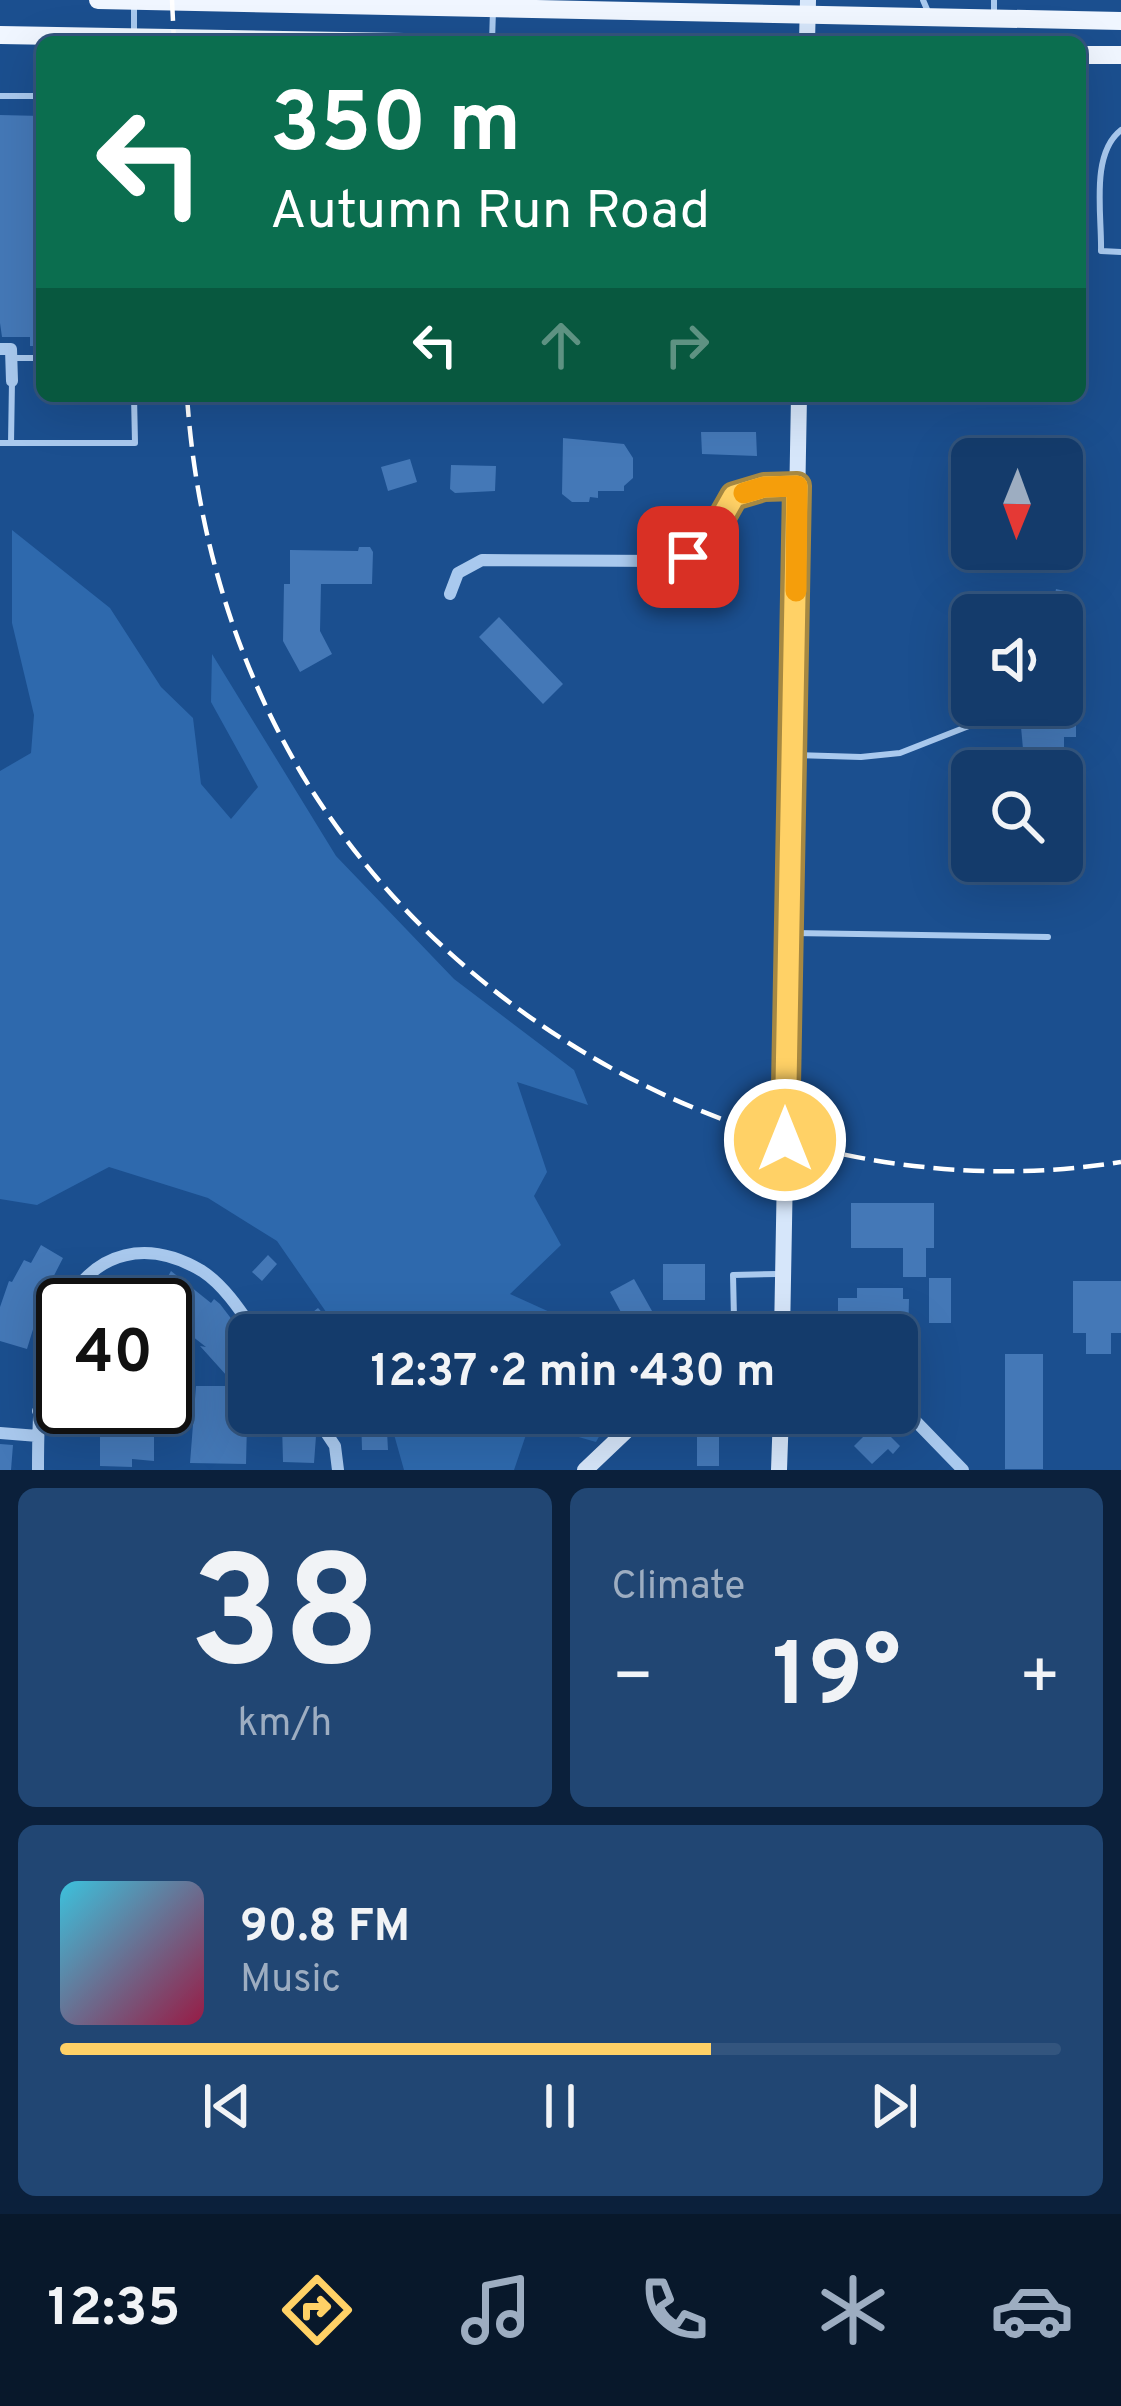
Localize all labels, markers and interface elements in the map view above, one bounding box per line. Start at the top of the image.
text: 350 m [270,75,521,181]
icon: left [72,84,228,240]
text: Autumn Run Road [270,179,710,248]
icon: left [402,312,468,378]
icon: ahead [528,312,594,378]
icon: right [654,312,720,378]
north arrow [951,438,1083,570]
map controls [951,438,1083,882]
pin [637,506,739,608]
icon: arrive [655,524,721,590]
button: sound [951,594,1083,726]
button: search [951,750,1083,882]
position arrow [722,1077,848,1203]
speed limit sign: 40 [36,1278,192,1434]
text: 12:37 · 2 min · 430 m [371,1345,775,1402]
text: 38 [189,1524,381,1722]
text: Climate [612,1564,745,1613]
text: 19° [772,1624,901,1737]
text: − [612,1639,654,1722]
text: + [1018,1639,1061,1722]
text: km/h [237,1701,332,1750]
text: 90.8 FM [240,1900,410,1957]
text: Music [240,1957,341,2006]
icon: previous [194,2073,260,2139]
icon: pause [527,2073,593,2139]
icon: next [861,2073,927,2139]
icon: directions [275,2268,359,2352]
icon: music [454,2268,538,2352]
icon: phone [632,2268,716,2352]
icon: climate [811,2268,895,2352]
icon: car [990,2268,1074,2352]
text: 12:35 [47,2276,180,2345]

